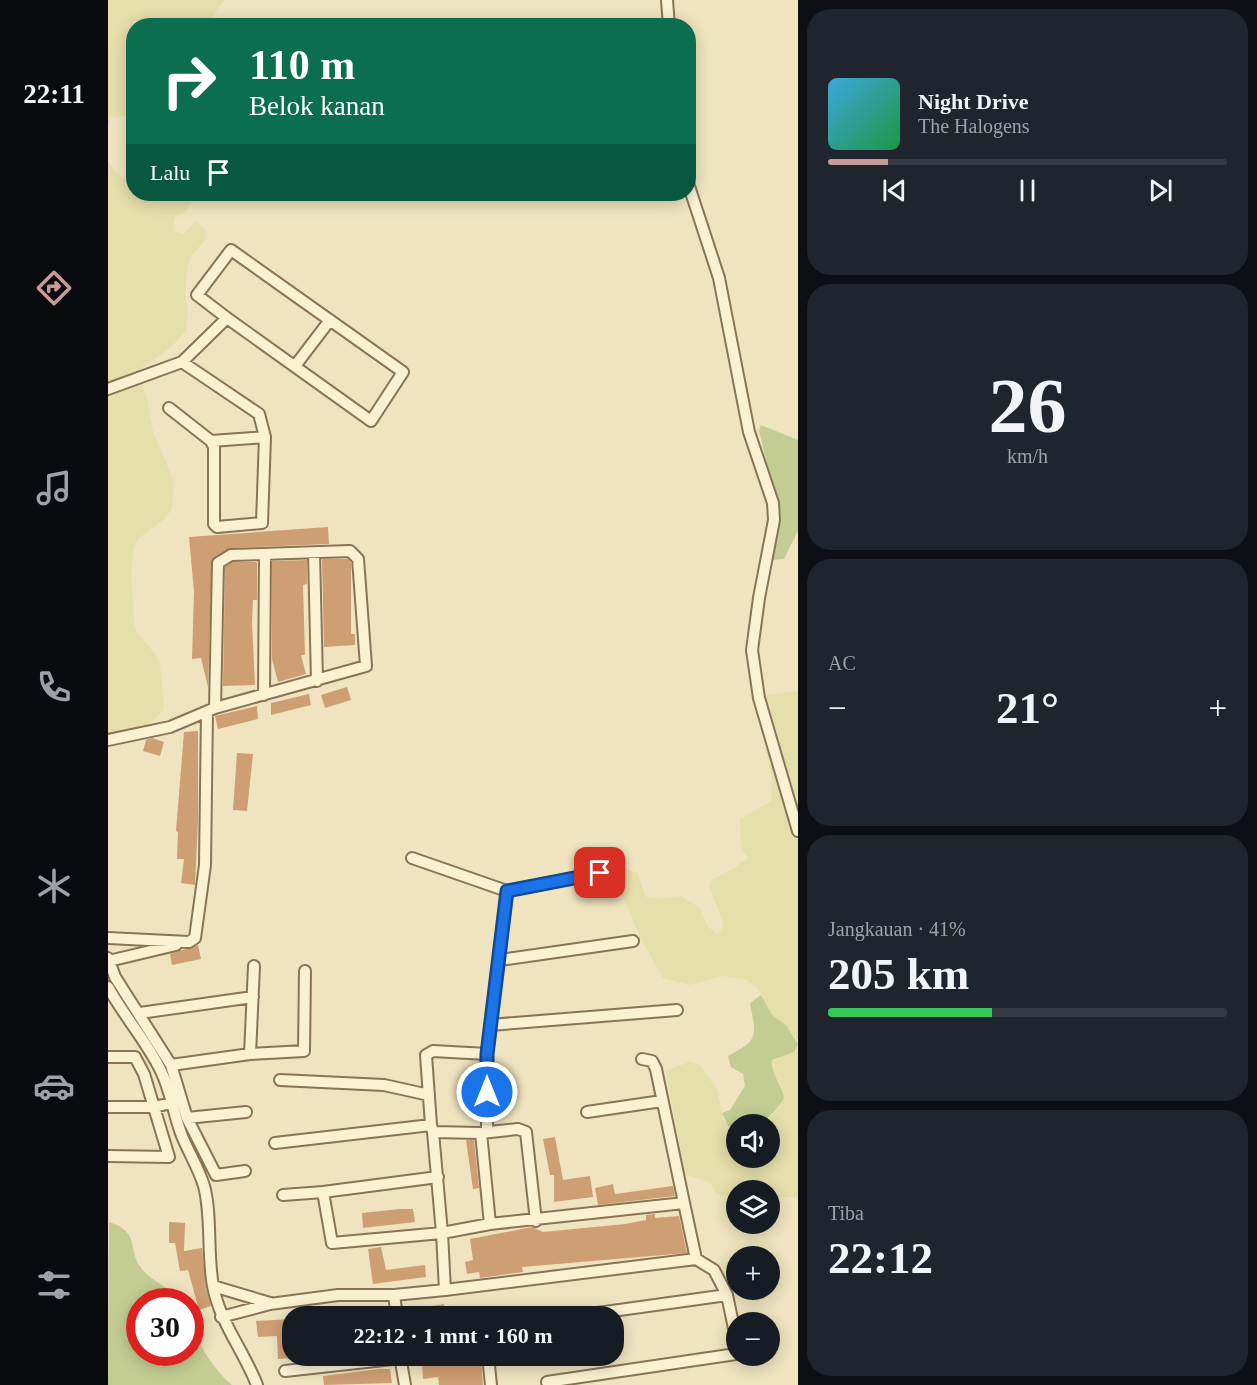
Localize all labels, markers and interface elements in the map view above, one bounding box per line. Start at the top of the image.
icon: right [150,42,228,120]
text: 110 m [249,42,355,88]
text: 22:11 [23,79,85,109]
text: Night Drive [918,89,1029,114]
text: Belok kanan [249,91,385,121]
text: The Halogens [918,115,1030,137]
icon: arrive [202,156,235,189]
text: Lalu [150,160,190,185]
icon: previous [878,174,911,207]
icon: pause [1011,174,1044,207]
icon: next [1144,174,1177,207]
icon: directions [33,267,75,309]
text: 26 [989,362,1067,449]
text: km/h [1007,445,1048,467]
icon: music [33,467,75,509]
text: AC [828,652,856,674]
icon: phone [33,666,75,708]
text: 21° [996,683,1059,733]
text: − [828,690,847,726]
text: + [1208,690,1227,726]
pin [574,847,625,898]
icon: arrive [583,856,616,889]
icon: climate [33,865,75,907]
text: Jangkauan · 41% [828,918,966,940]
text: 205 km [828,949,969,999]
position arrow [455,1060,519,1124]
icon: car [33,1065,75,1107]
map controls [726,1114,780,1366]
button: sound [726,1114,780,1168]
button: layers [726,1180,780,1234]
text: Tiba [828,1202,864,1224]
text: 22:12 [828,1233,933,1283]
button: + [726,1246,780,1300]
icon: filters [33,1264,75,1306]
speed limit sign: 30 [126,1288,204,1366]
button: − [726,1312,780,1366]
text: 22:12 · 1 mnt · 160 m [353,1323,553,1348]

